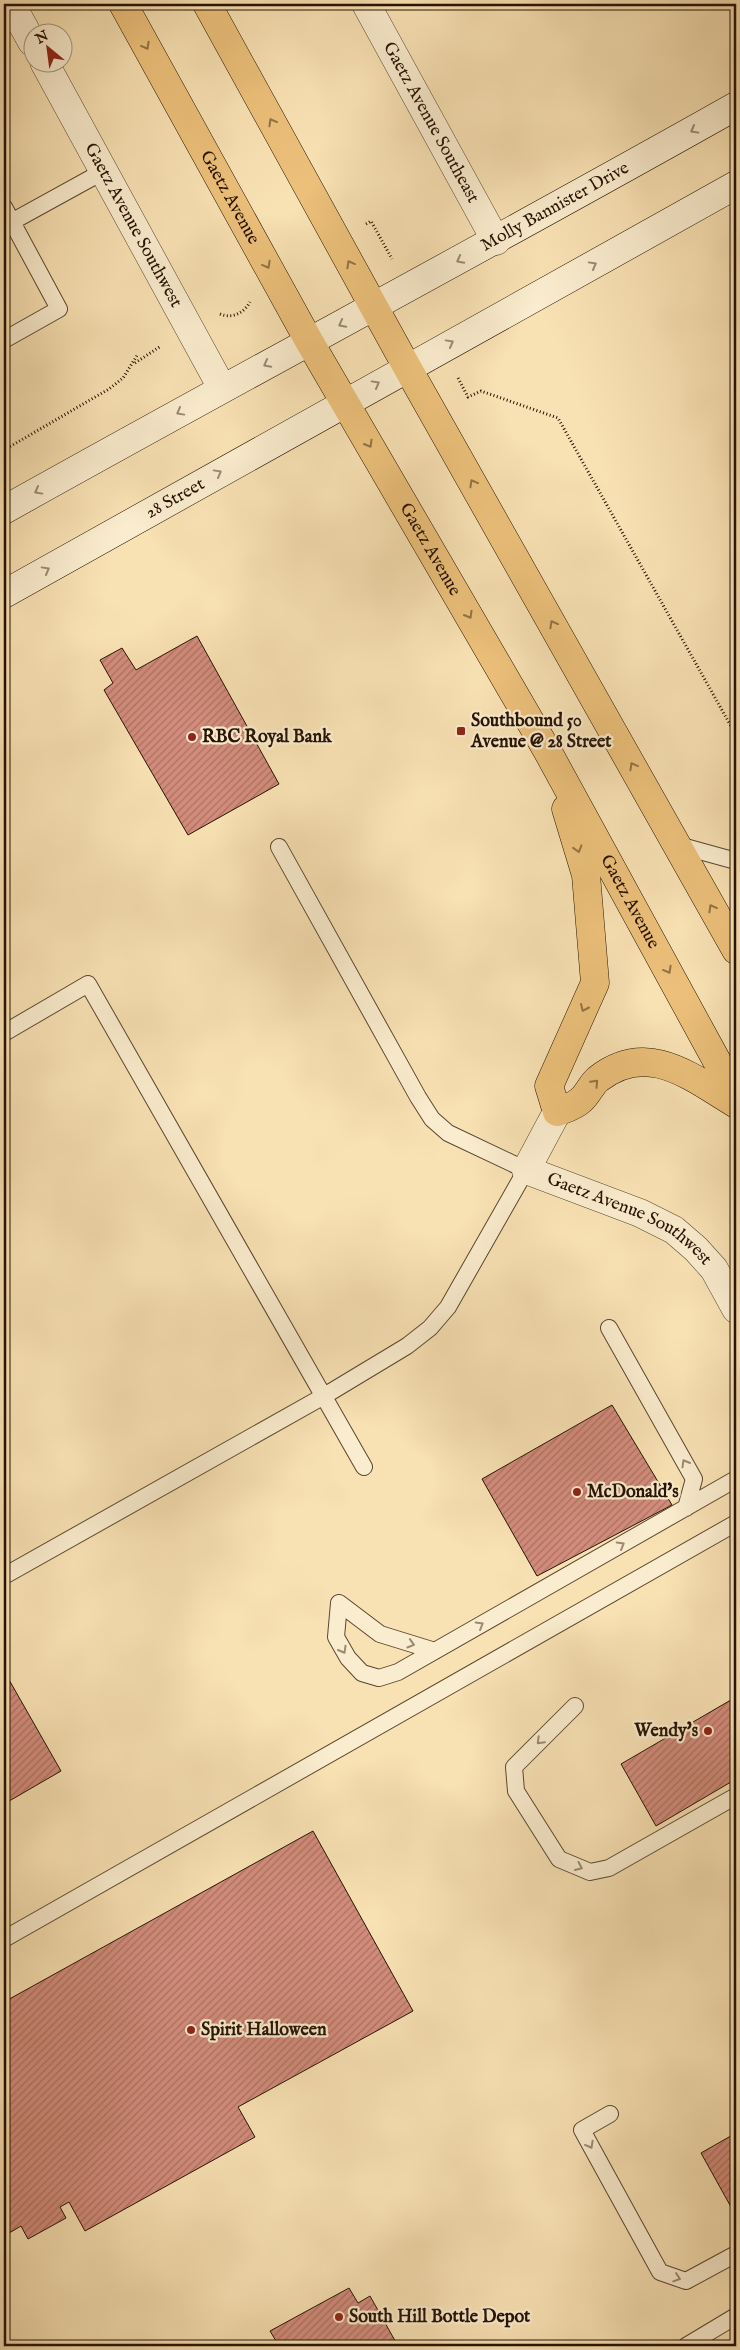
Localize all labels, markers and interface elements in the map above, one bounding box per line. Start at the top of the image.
north arrow [22,22,72,72]
text: N [32,27,52,49]
street label: Gaetz Avenue Southeast [377,38,484,207]
one-way arrow [140,41,150,50]
one-way arrow [268,118,278,127]
one-way arrow [690,124,699,134]
street label: Gaetz Avenue Southwest [79,139,187,312]
street label: Gaetz Avenue [195,146,265,249]
street label: Molly Bannister Drive [477,157,633,257]
one-way arrow [456,254,465,264]
one-way arrow [261,260,271,269]
one-way arrow [347,260,357,269]
one-way arrow [587,261,596,271]
one-way arrow [338,317,347,327]
one-way arrow [445,340,454,350]
one-way arrow [263,358,272,368]
one-way arrow [371,381,380,391]
one-way arrow [176,406,185,416]
one-way arrow [363,439,373,448]
one-way arrow [213,469,222,479]
street label: 28 Street [141,473,209,524]
one-way arrow [469,479,479,488]
one-way arrow [34,485,43,495]
street label: Gaetz Avenue [394,499,466,600]
one-way arrow [41,566,50,576]
one-way arrow [462,610,472,619]
one-way arrow [549,621,559,630]
place label: Southbound 50 Avenue @ 28 Street [470,710,612,754]
marker: Southbound 50 Avenue @ 28 Street [455,725,467,737]
place label: RBC Royal Bank [202,726,333,749]
marker: RBC Royal Bank [186,731,198,743]
one-way arrow [629,762,639,771]
one-way arrow [573,844,583,853]
street label: Gaetz Avenue [595,851,665,953]
one-way arrow [709,904,719,913]
one-way arrow [661,965,671,974]
one-way arrow [580,1003,591,1012]
one-way arrow [589,1080,598,1089]
street label: Gaetz Avenue Southwest [544,1167,717,1270]
one-way arrow [681,1459,691,1468]
place label: McDonald's [587,1481,679,1504]
marker: McDonald's [571,1486,583,1498]
one-way arrow [616,1541,625,1551]
one-way arrow [475,1622,484,1632]
one-way arrow [406,1638,414,1648]
one-way arrow [337,1644,347,1653]
place label: Wendy's [633,1720,699,1743]
marker: Wendy's [702,1725,714,1737]
one-way arrow [537,1735,546,1744]
one-way arrow [574,1861,583,1872]
place label: Spirit Halloween [201,2019,327,2042]
marker: Spirit Halloween [185,2024,197,2036]
one-way arrow [584,2139,594,2148]
one-way arrow [672,2272,680,2282]
place label: South Hill Bottle Depot [349,2306,531,2329]
marker: South Hill Bottle Depot [333,2311,345,2323]

